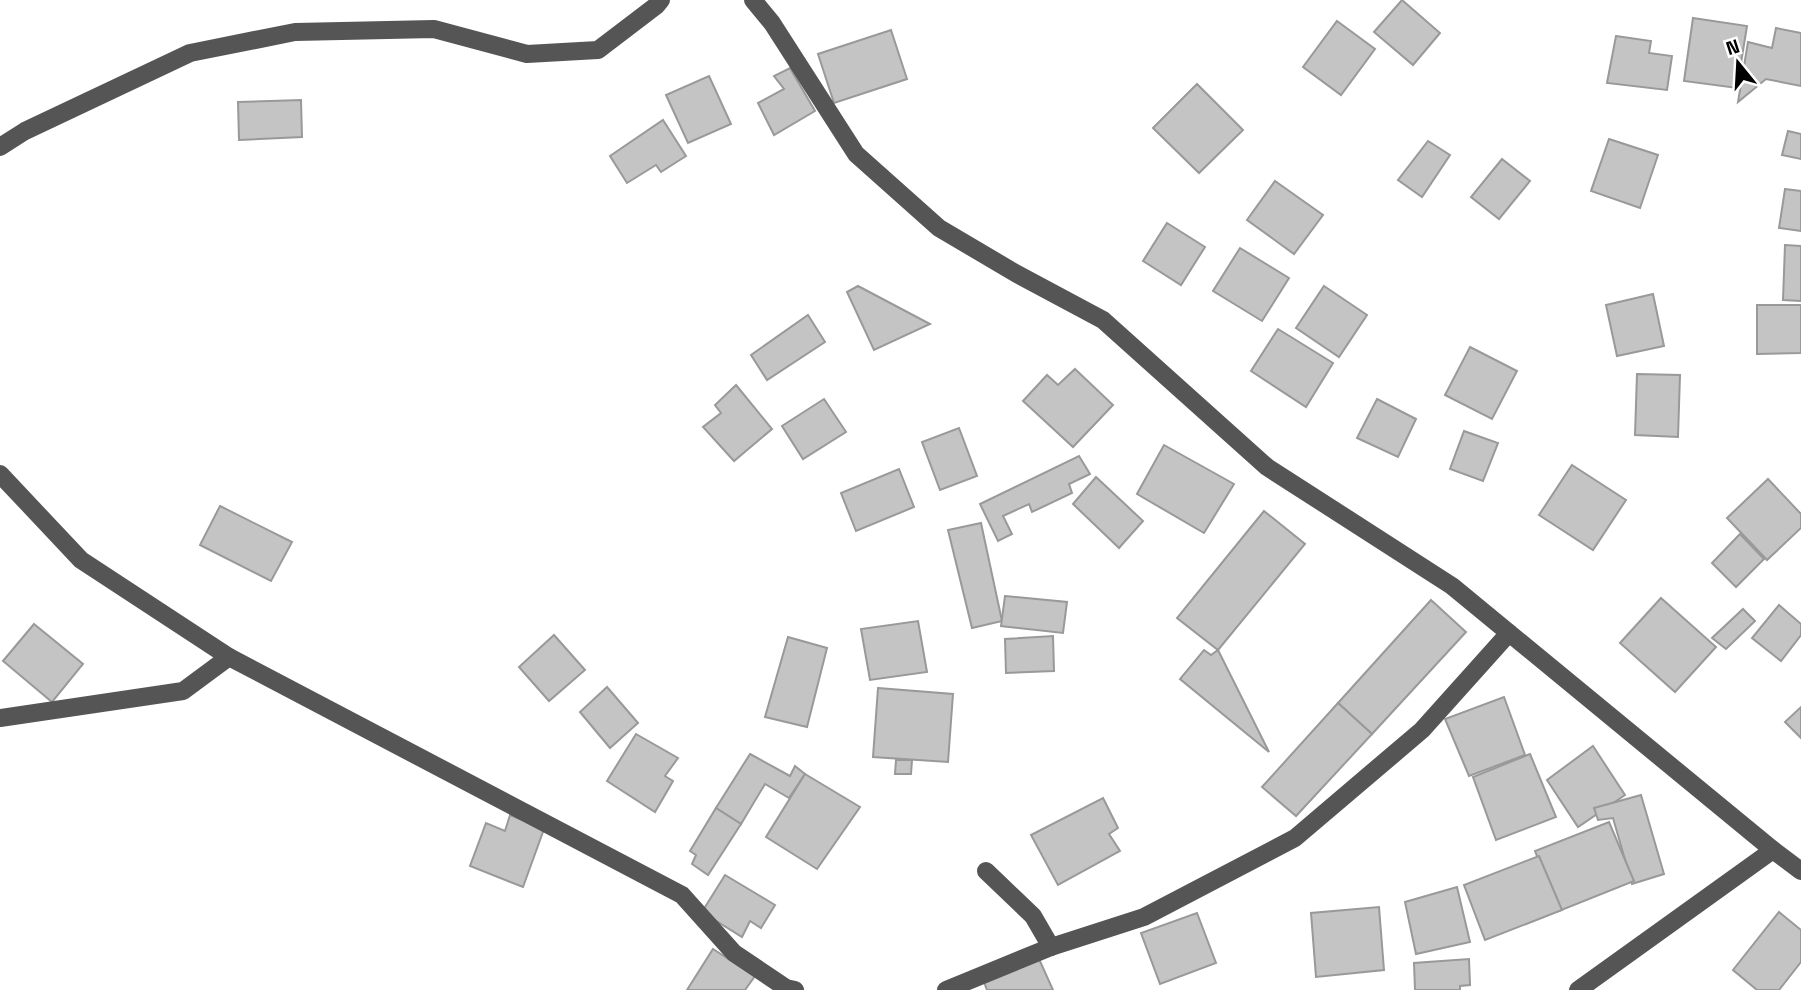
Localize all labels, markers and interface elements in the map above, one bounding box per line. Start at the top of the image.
north arrow [1703,28,1773,98]
text: N [1723,33,1743,61]

